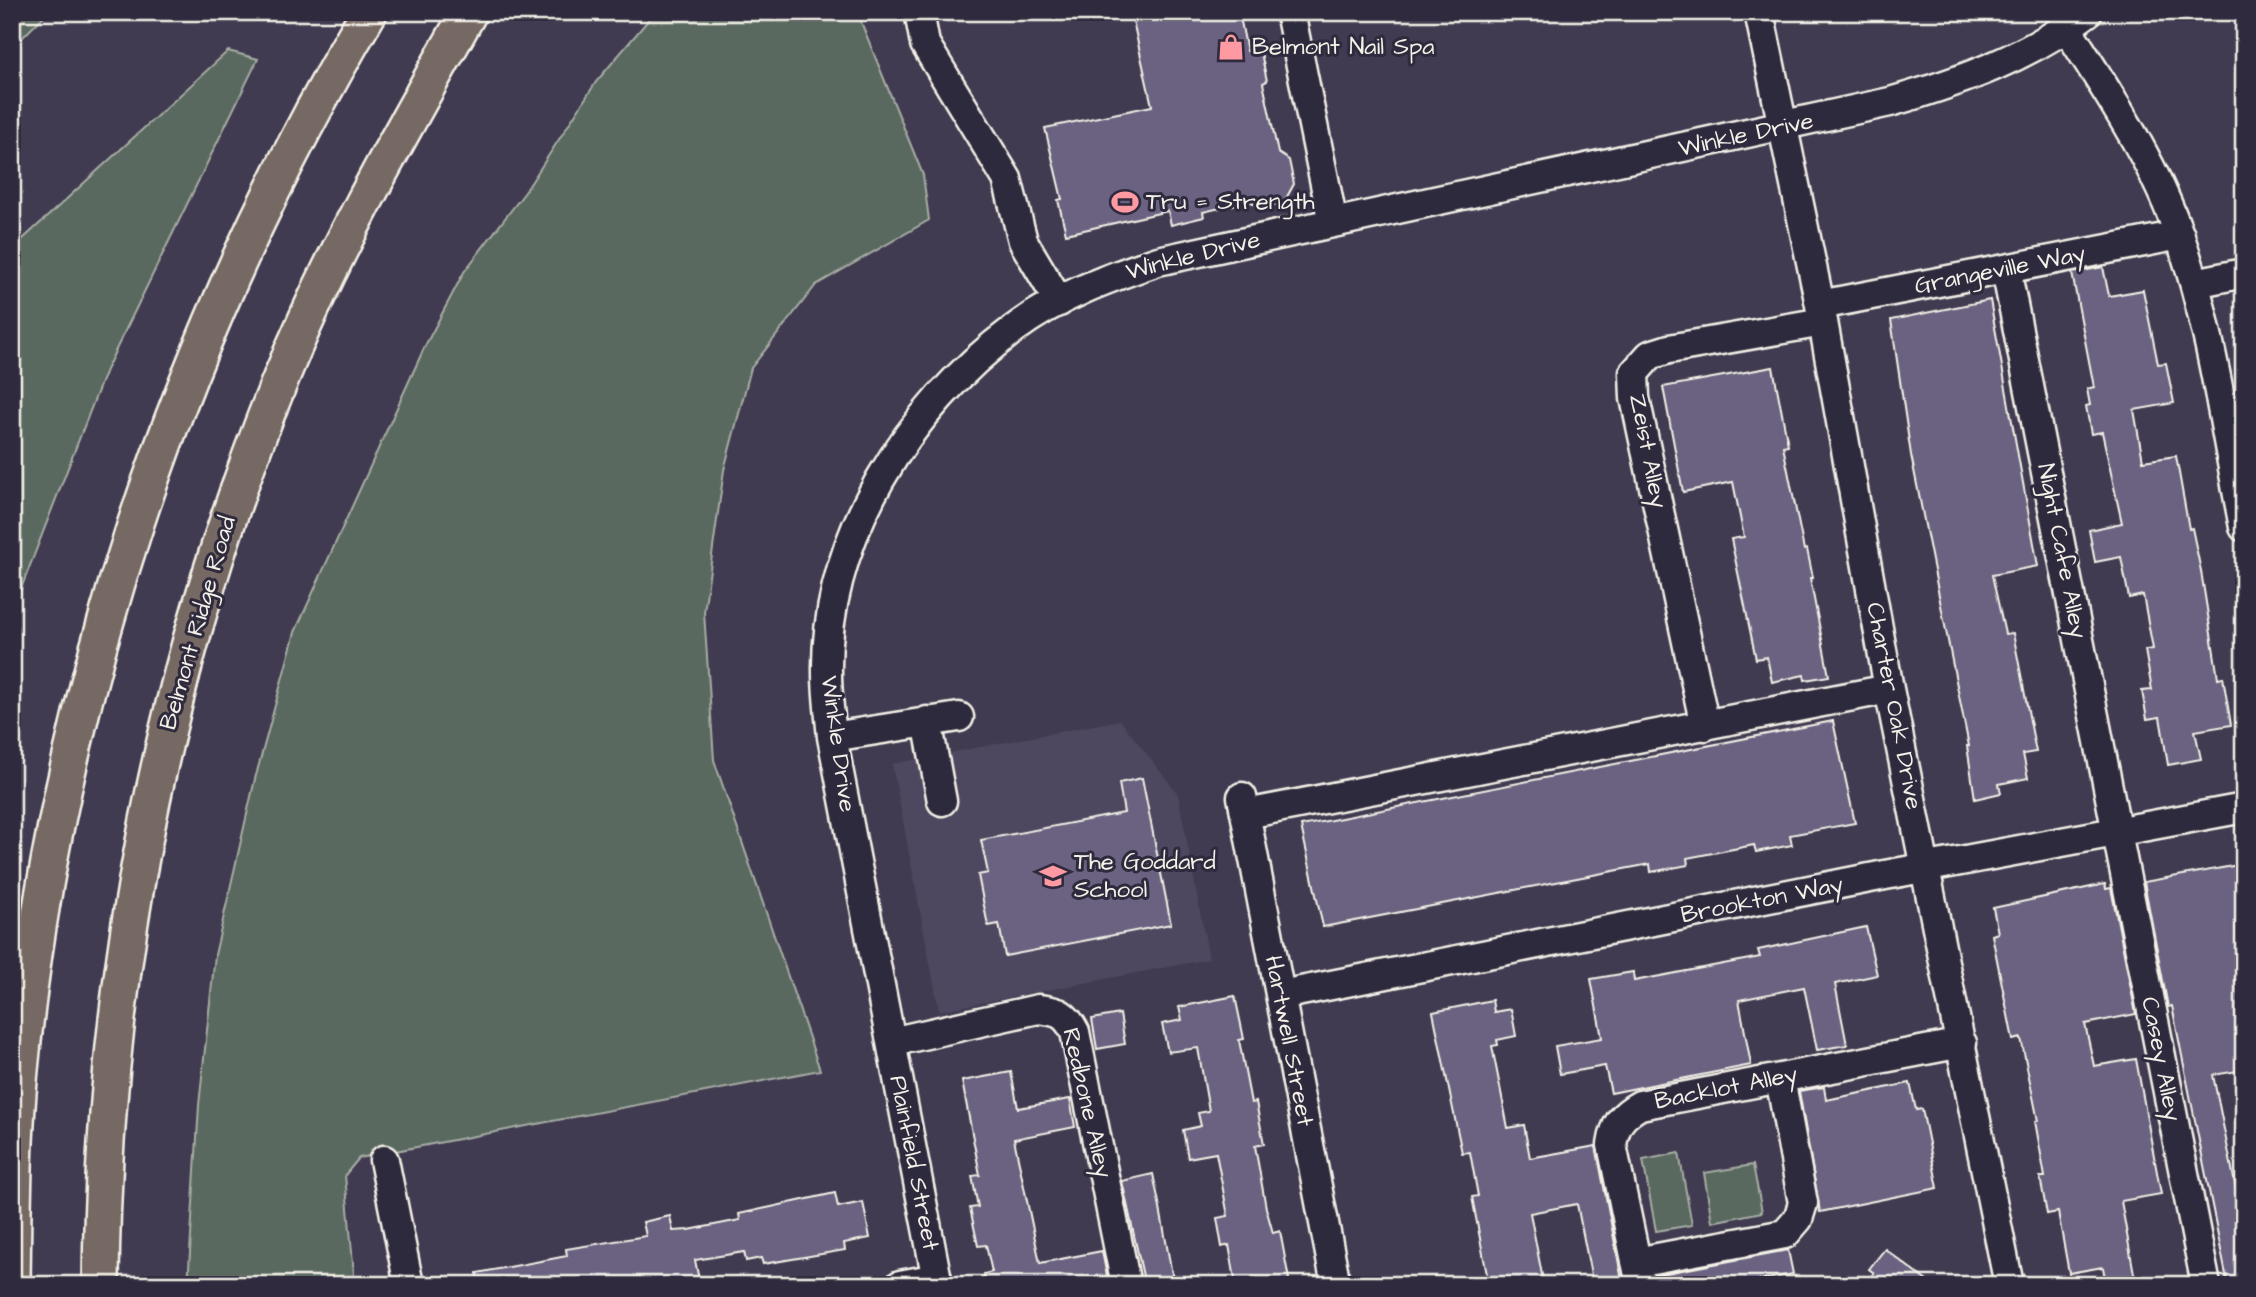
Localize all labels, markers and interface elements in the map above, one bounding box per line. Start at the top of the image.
place label: Belmont Nail Spa [1252,30,1435,64]
shop icon: Belmont Nail Spa [1216,32,1246,62]
street label: Winkle Drive [1675,104,1817,166]
place label: Tru = Strength [1146,185,1315,220]
sports icon: Tru = Strength [1110,187,1140,217]
street label: Winkle Drive [1122,223,1264,289]
street label: Grangeville Way [1912,237,2089,304]
street label: Zeist Alley [1619,391,1676,511]
street label: Night Cafe Alley [2027,461,2096,641]
street label: Belmont Ridge Road [151,512,246,734]
street label: Charter Oak Drive [1857,600,1931,813]
street label: Winkle Drive [812,674,864,814]
place label: The Goddard School [1074,845,1216,907]
school or university icon: The Goddard School [1038,861,1068,891]
street label: Brookton Way [1678,868,1846,933]
street label: Hartwell Street [1256,953,1322,1130]
street label: Casey Alley [2131,994,2190,1124]
street label: Redbone Alley [1052,1025,1121,1182]
street label: Backlot Alley [1652,1057,1801,1119]
street label: Plainfield Street [880,1073,948,1254]

